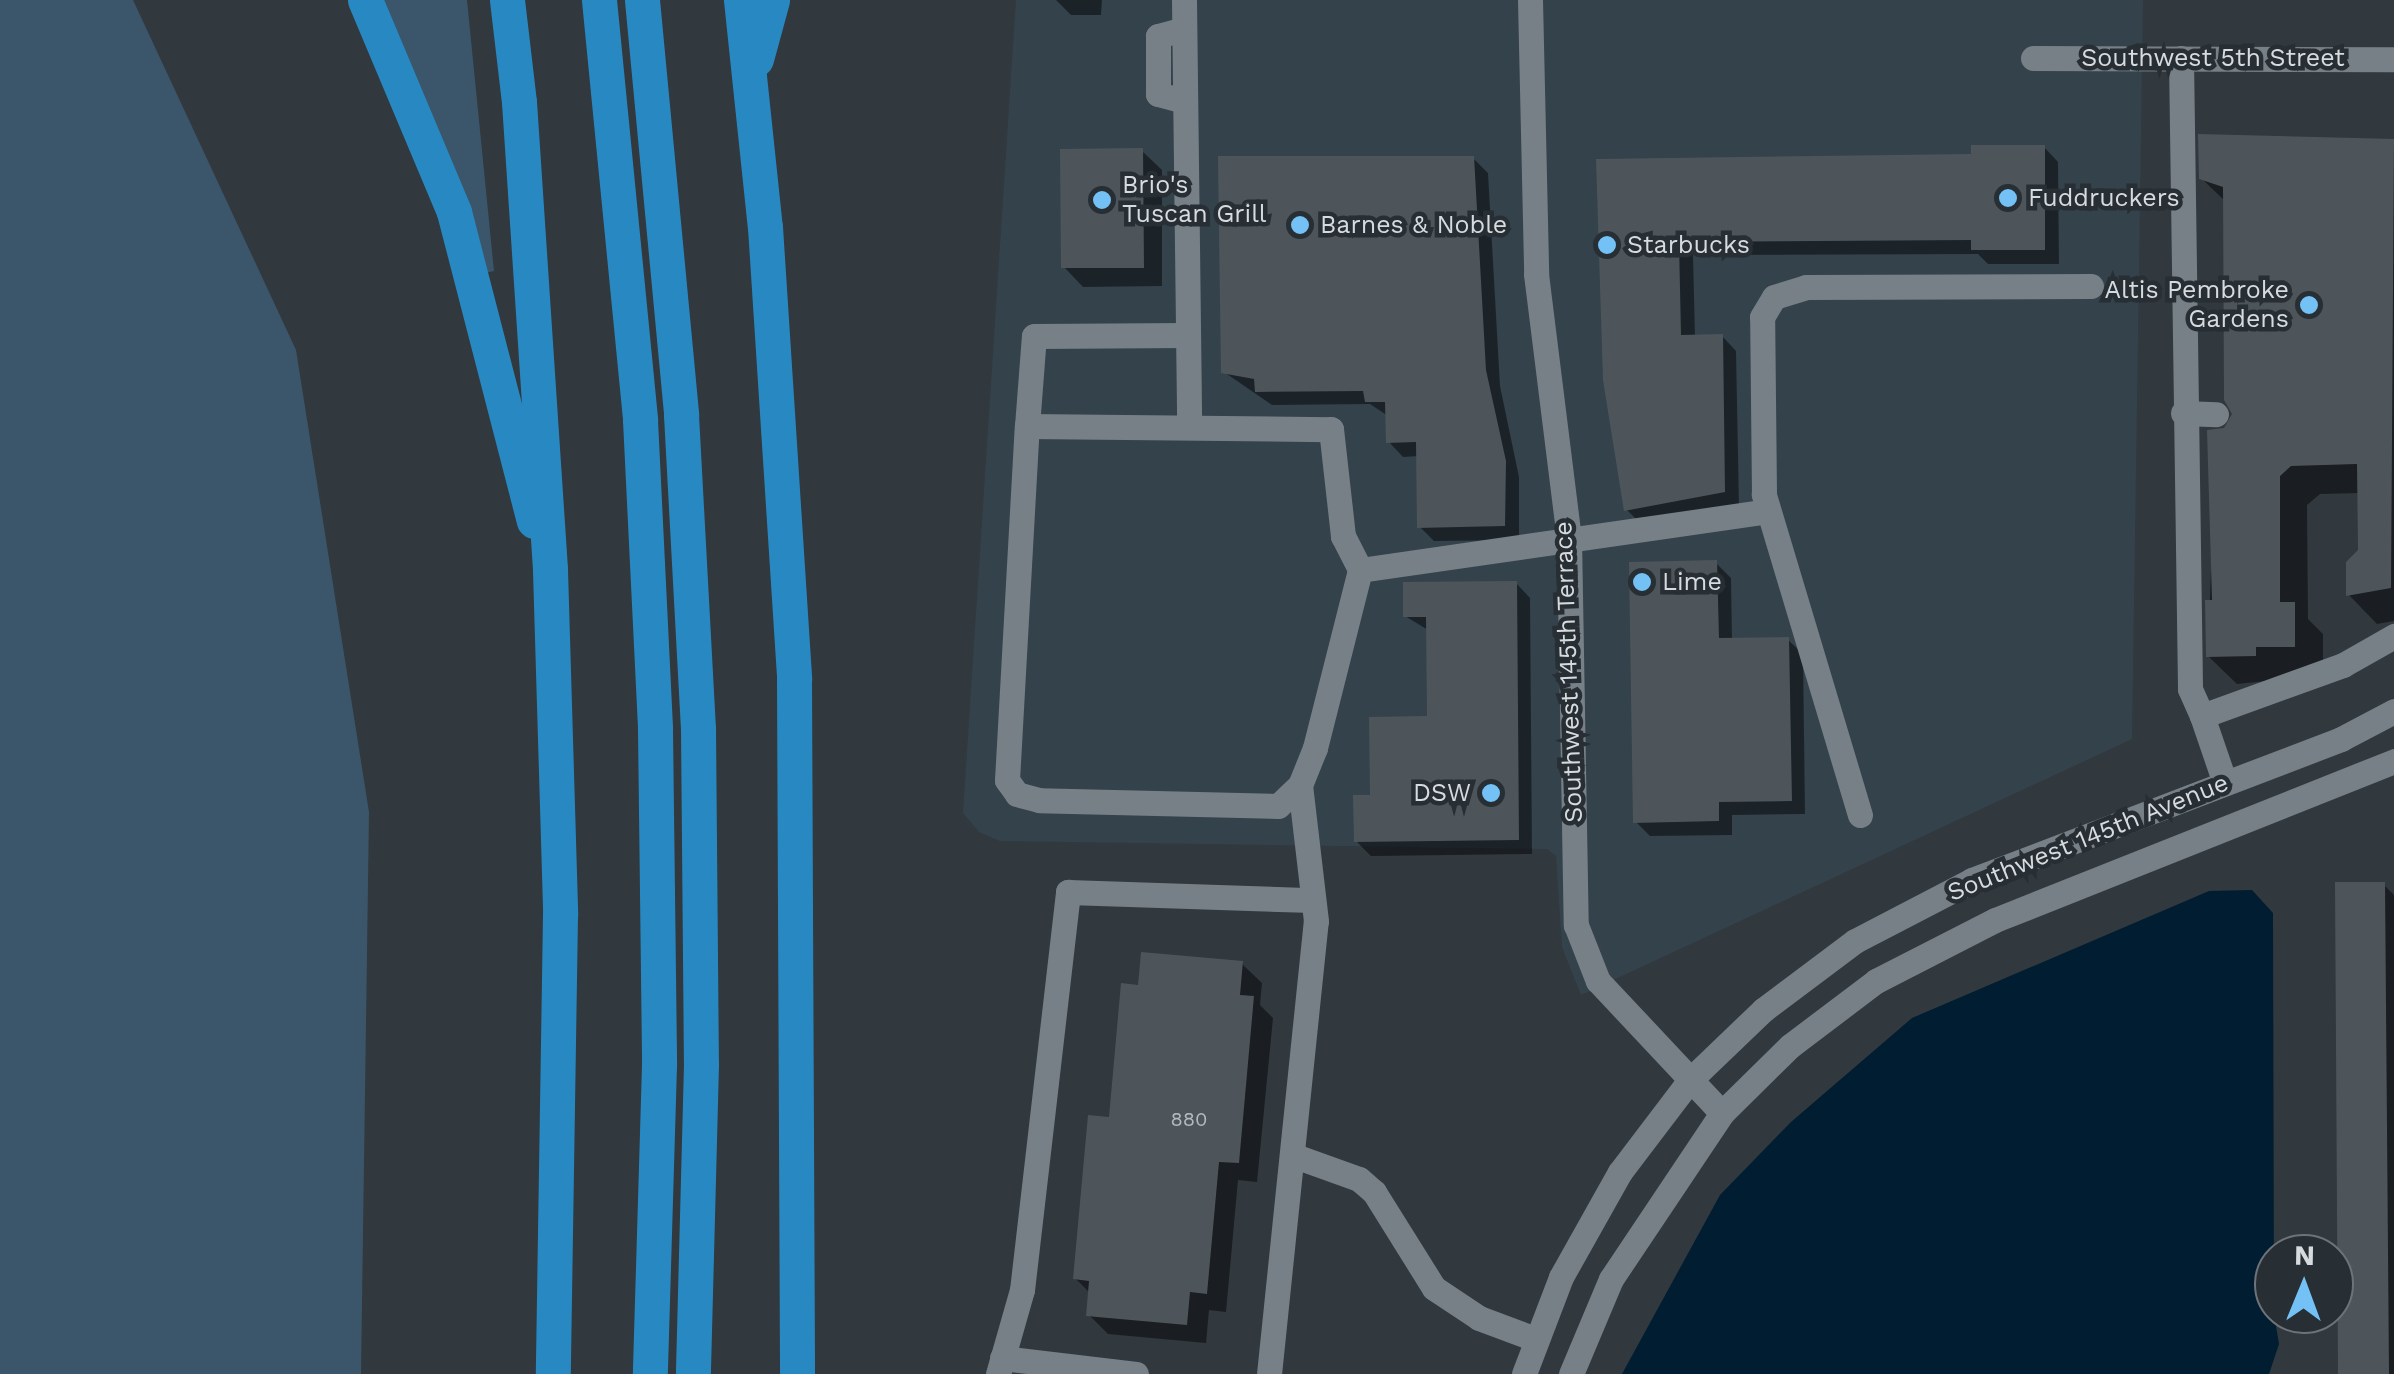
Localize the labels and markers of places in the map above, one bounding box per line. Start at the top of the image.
place label: Brio's Tuscan Grill [1122,171,1266,230]
place label: Fuddruckers [2028,183,2180,213]
marker: Fuddruckers [1997,187,2019,209]
marker: Brio's Tuscan Grill [1091,189,1113,211]
place label: Barnes & Noble [1320,210,1507,240]
marker: Barnes & Noble [1289,214,1311,236]
place label: Starbucks [1627,230,1750,260]
marker: Starbucks [1596,234,1618,256]
place label: Altis Pembroke Gardens [2105,276,2289,335]
marker: Altis Pembroke Gardens [2298,294,2320,316]
place label: Lime [1662,567,1722,597]
marker: Lime [1631,571,1653,593]
place label: DSW [1413,778,1471,808]
marker: DSW [1480,782,1502,804]

